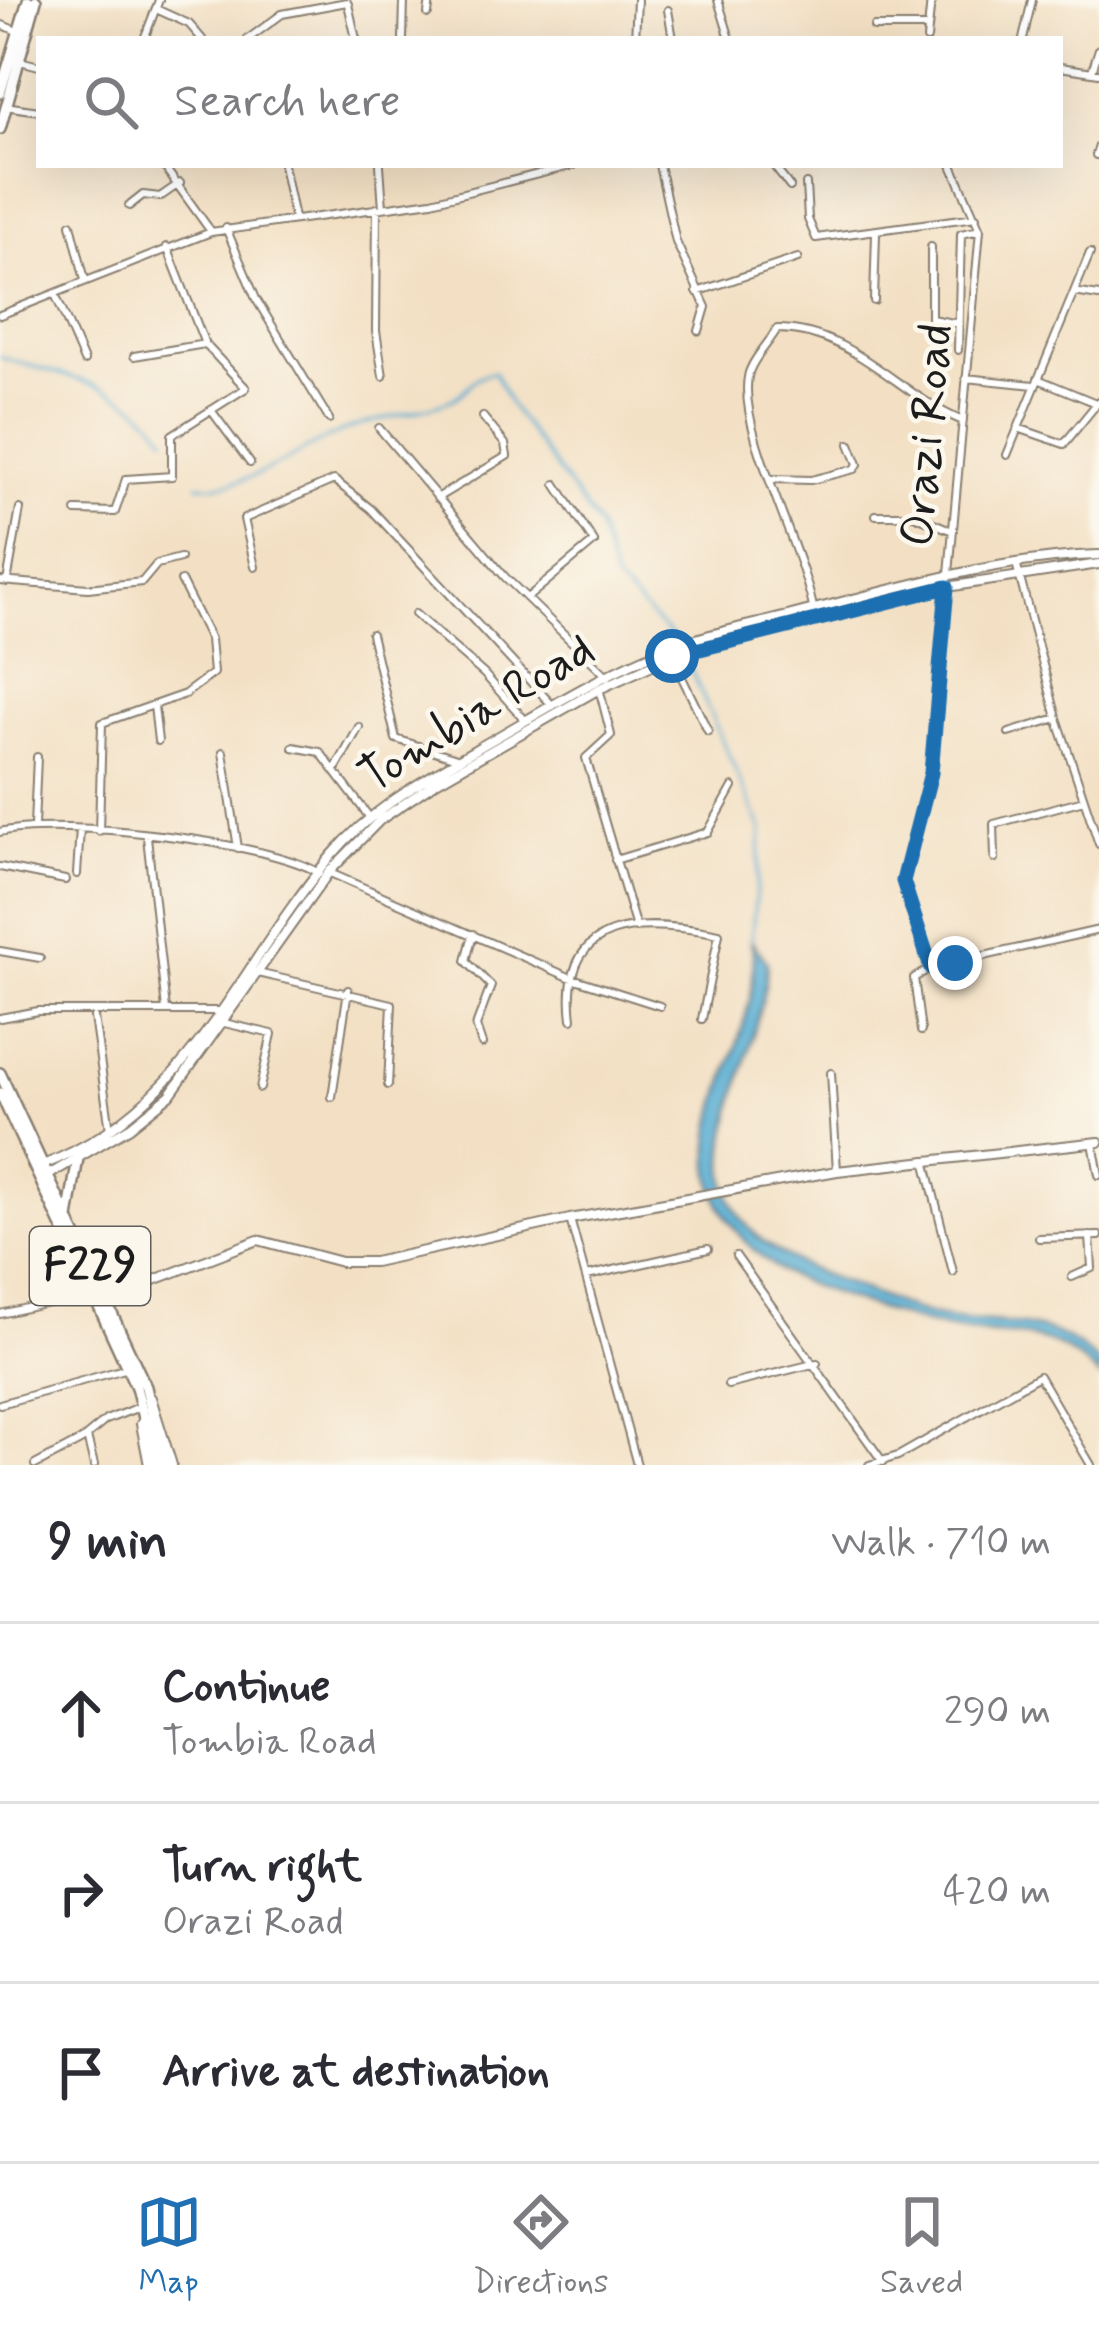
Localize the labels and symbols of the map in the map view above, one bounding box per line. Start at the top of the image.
street label: Orazi Road [887,321,969,549]
street label: Tombia Road [348,619,606,809]
route start [645,629,699,683]
route end [928,936,982,990]
road number: F229 [30,1227,150,1305]

